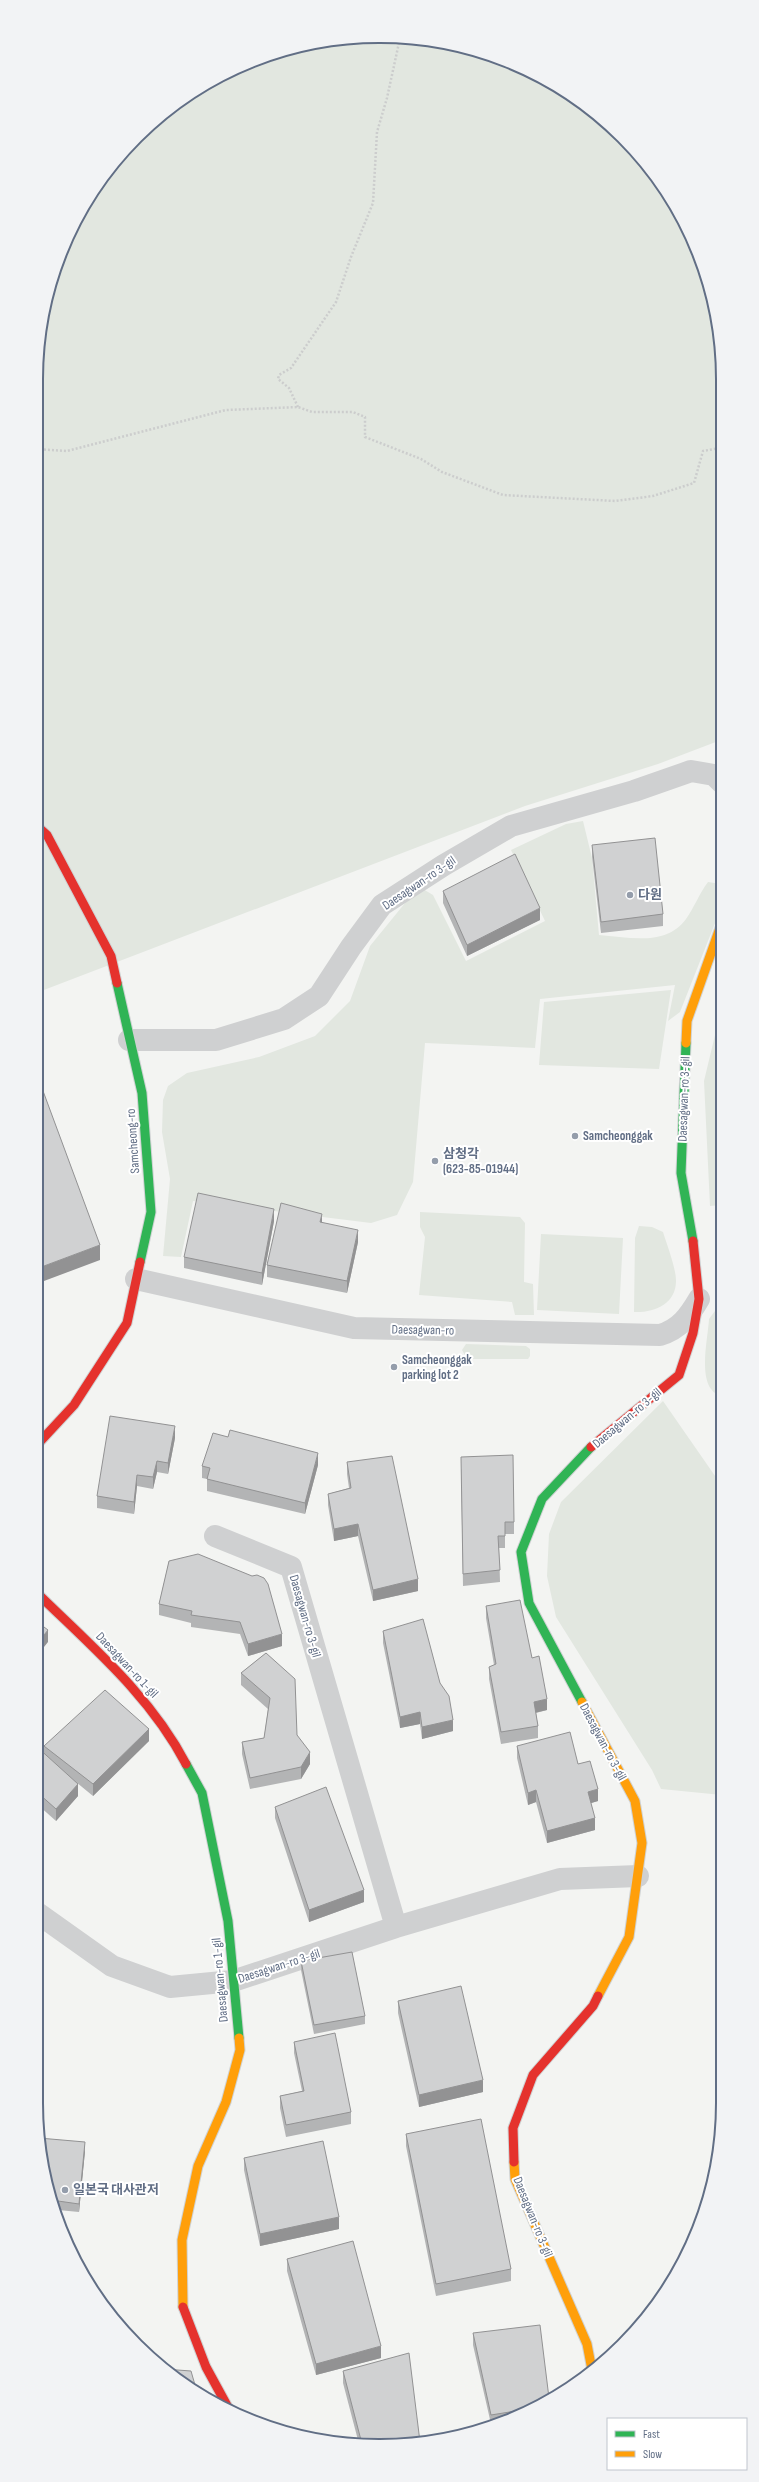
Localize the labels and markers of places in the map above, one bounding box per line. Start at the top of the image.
place label: 다원 [638,887,662,903]
marker: 다원 [625,890,635,900]
place label: Samcheonggak [583,1128,653,1144]
marker: Samcheonggak [570,1131,580,1141]
place label: 삼청각 (623-85-01944) [443,1146,518,1177]
marker: 삼청각 (623-85-01944) [430,1156,440,1166]
place label: Samcheonggak parking lot 2 [402,1352,472,1383]
marker: Samcheonggak parking lot 2 [389,1362,399,1372]
place label: 일본국 대사관저 [73,2182,159,2198]
marker: 일본국 대사관저 [60,2185,70,2195]

